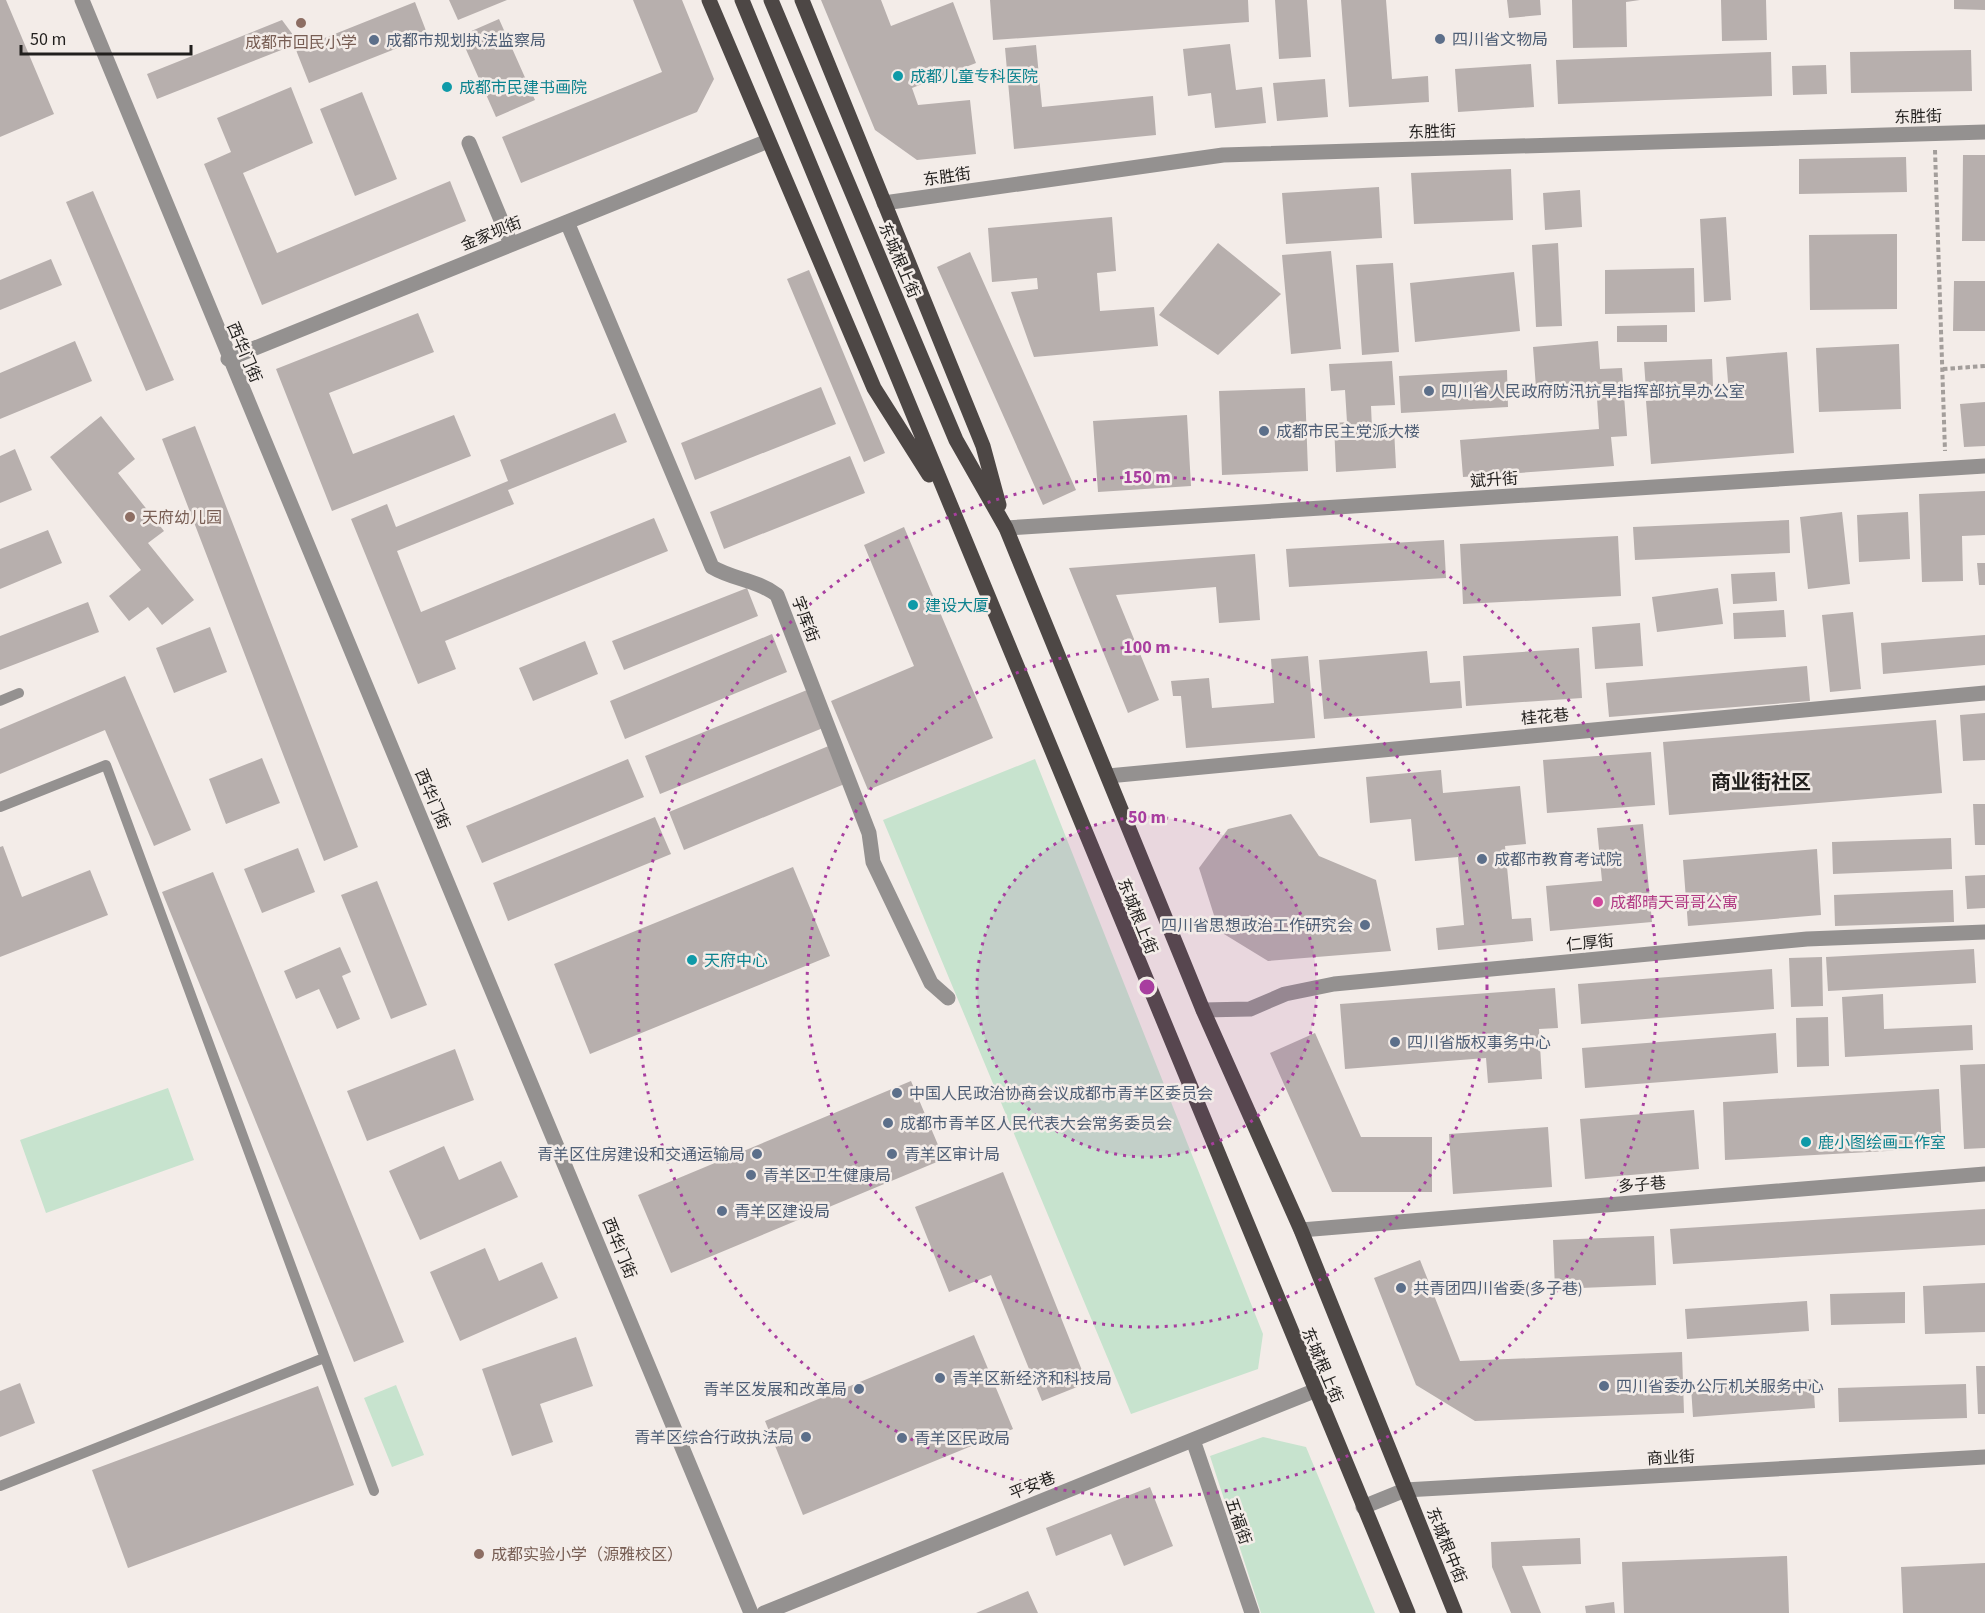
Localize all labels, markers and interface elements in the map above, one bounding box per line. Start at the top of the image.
marker: 成都市回民小学 [294,16,308,30]
scale bar [21,18,190,56]
text: 50 m [30,27,66,52]
place label: 四川省文物局 [1452,29,1548,51]
place label: 成都市规划执法监察局 [386,30,546,52]
place label: 成都市回民小学 [245,32,357,54]
marker: 四川省文物局 [1433,32,1447,46]
marker: 成都市规划执法监察局 [367,33,381,47]
place label: 成都儿童专科医院 [910,66,1038,88]
marker: 成都儿童专科医院 [891,69,905,83]
place label: 成都市民建书画院 [459,77,587,99]
marker: 成都市民建书画院 [440,80,454,94]
street label: 东胜街 [1894,105,1942,129]
street label: 东胜街 [1408,120,1456,144]
street label: 东胜街 [922,163,972,191]
street label: 金家坝街 [458,212,525,256]
street label: 东城根上街 [873,219,925,302]
street label: 西华门街 [221,319,267,386]
place label: 四川省人民政府防汛抗旱指挥部抗旱办公室 [1441,381,1745,403]
marker: 四川省人民政府防汛抗旱指挥部抗旱办公室 [1422,384,1436,398]
place label: 成都市民主党派大楼 [1276,421,1420,443]
marker: 成都市民主党派大楼 [1257,424,1271,438]
text: 150 m [1123,465,1171,490]
street label: 斌升街 [1469,467,1519,493]
place label: 天府幼儿园 [142,507,222,529]
marker: 天府幼儿园 [123,510,137,524]
street label: 字库街 [786,593,824,646]
place label: 建设大厦 [925,595,989,617]
marker: 建设大厦 [906,598,920,612]
text: 100 m [1123,635,1171,660]
street label: 桂花巷 [1520,704,1570,730]
street label: 西华门街 [409,766,455,833]
district label: 商业街社区 [1711,769,1811,797]
text: 50 m [1128,805,1166,830]
place label: 成都市教育考试院 [1494,849,1622,871]
marker: 成都市教育考试院 [1475,852,1489,866]
street label: 东城根上街 [1112,875,1162,958]
place label: 成都晴天哥哥公寓 [1610,892,1738,914]
marker: 成都晴天哥哥公寓 [1591,895,1605,909]
place label: 四川省思想政治工作研究会 [1161,915,1353,937]
marker: 四川省思想政治工作研究会 [1358,918,1372,932]
street label: 仁厚街 [1565,930,1615,956]
place label: 天府中心 [704,950,768,972]
marker: 天府中心 [685,953,699,967]
centre of rings [1137,977,1157,997]
place label: 四川省版权事务中心 [1407,1032,1551,1054]
marker: 四川省版权事务中心 [1388,1035,1402,1049]
place label: 中国人民政治协商会议成都市青羊区委员会 [909,1083,1213,1105]
marker: 中国人民政治协商会议成都市青羊区委员会 [890,1086,904,1100]
place label: 成都市青羊区人民代表大会常务委员会 [900,1113,1172,1135]
marker: 成都市青羊区人民代表大会常务委员会 [881,1116,895,1130]
place label: 鹿小图绘画工作室 [1818,1132,1946,1154]
marker: 鹿小图绘画工作室 [1799,1135,1813,1149]
place label: 青羊区住房建设和交通运输局 [537,1144,745,1166]
place label: 青羊区审计局 [904,1144,1000,1166]
marker: 青羊区住房建设和交通运输局 [750,1147,764,1161]
marker: 青羊区审计局 [885,1147,899,1161]
place label: 青羊区卫生健康局 [763,1165,891,1187]
marker: 青羊区卫生健康局 [744,1168,758,1182]
street label: 多子巷 [1617,1172,1667,1198]
place label: 青羊区建设局 [734,1201,830,1223]
marker: 青羊区建设局 [715,1204,729,1218]
street label: 西华门街 [597,1215,641,1282]
place label: 共青团四川省委(多子巷) [1413,1278,1583,1300]
marker: 共青团四川省委(多子巷) [1394,1281,1408,1295]
street label: 东城根上街 [1296,1324,1348,1407]
place label: 青羊区新经济和科技局 [952,1368,1112,1390]
marker: 青羊区新经济和科技局 [933,1371,947,1385]
place label: 四川省委办公厅机关服务中心 [1616,1376,1824,1398]
place label: 青羊区发展和改革局 [703,1379,847,1401]
marker: 四川省委办公厅机关服务中心 [1597,1379,1611,1393]
marker: 青羊区发展和改革局 [852,1382,866,1396]
place label: 青羊区综合行政执法局 [634,1427,794,1449]
place label: 青羊区民政局 [914,1428,1010,1450]
marker: 青羊区综合行政执法局 [799,1430,813,1444]
marker: 青羊区民政局 [895,1431,909,1445]
street label: 商业街 [1647,1446,1696,1470]
street label: 平安巷 [1006,1467,1059,1505]
street label: 五福街 [1220,1495,1256,1548]
street label: 东城根中街 [1421,1504,1471,1587]
place label: 成都实验小学（源雅校区） [491,1544,683,1566]
marker: 成都实验小学（源雅校区） [472,1547,486,1561]

